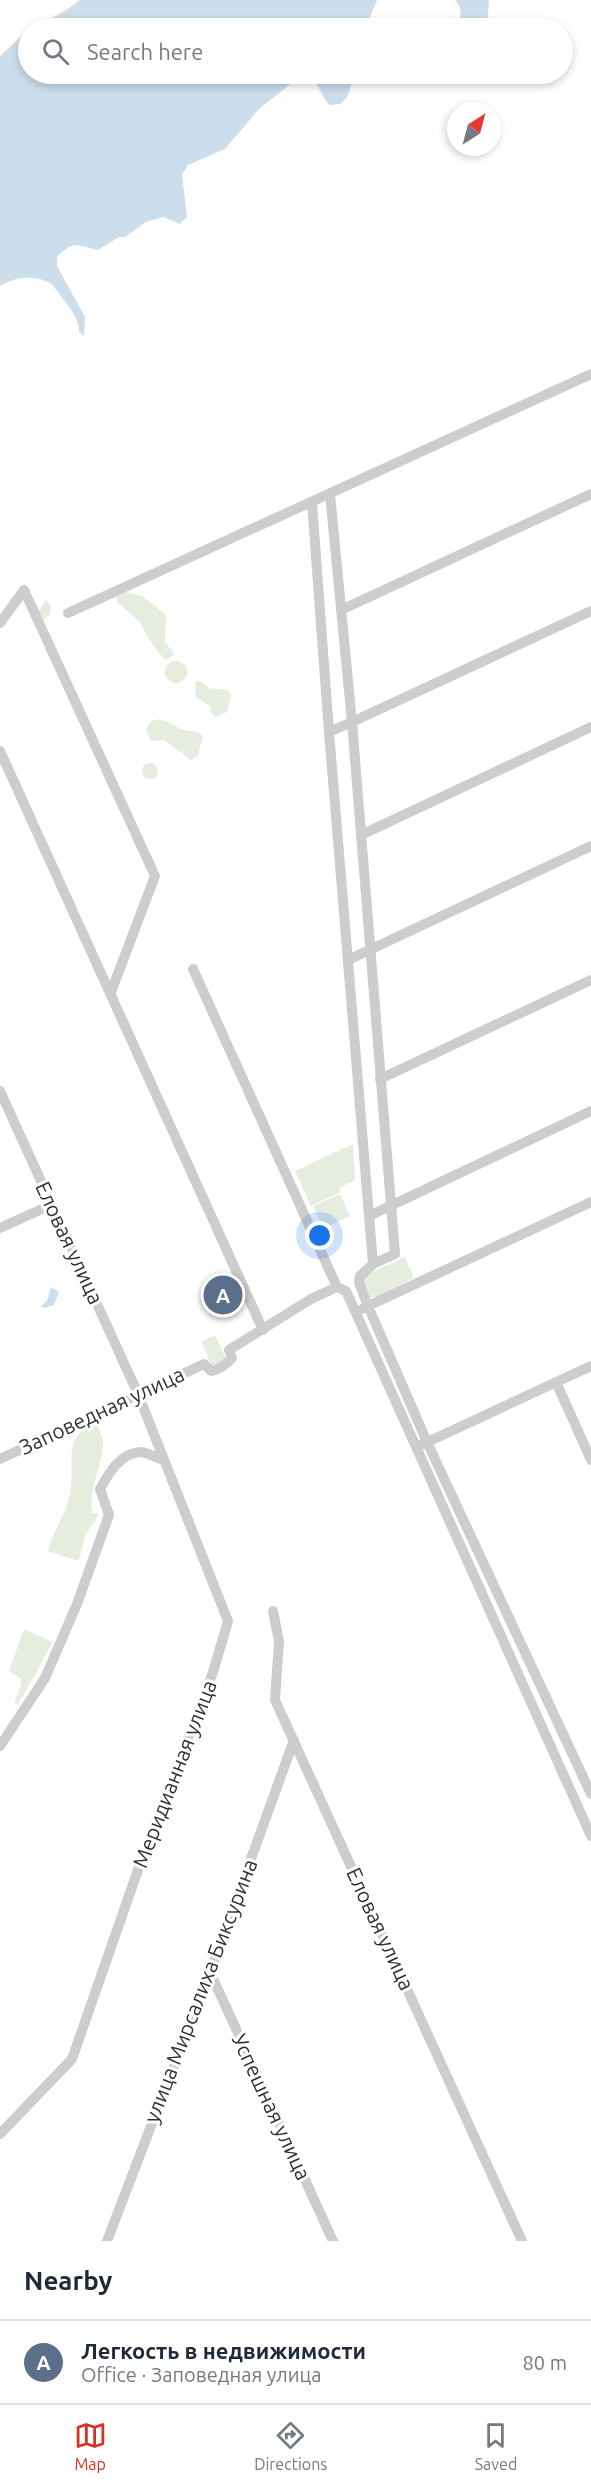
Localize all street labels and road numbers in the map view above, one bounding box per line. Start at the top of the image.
street label: Еловая улица [31,1178,109,1308]
street label: Заповедная улица [15,1361,188,1459]
street label: Меридианная улица [127,1676,221,1871]
street label: улица Мирсалиха Биксурина [139,1855,262,2126]
street label: Еловая улица [342,1864,420,1994]
street label: Успешная улица [228,2030,316,2183]

